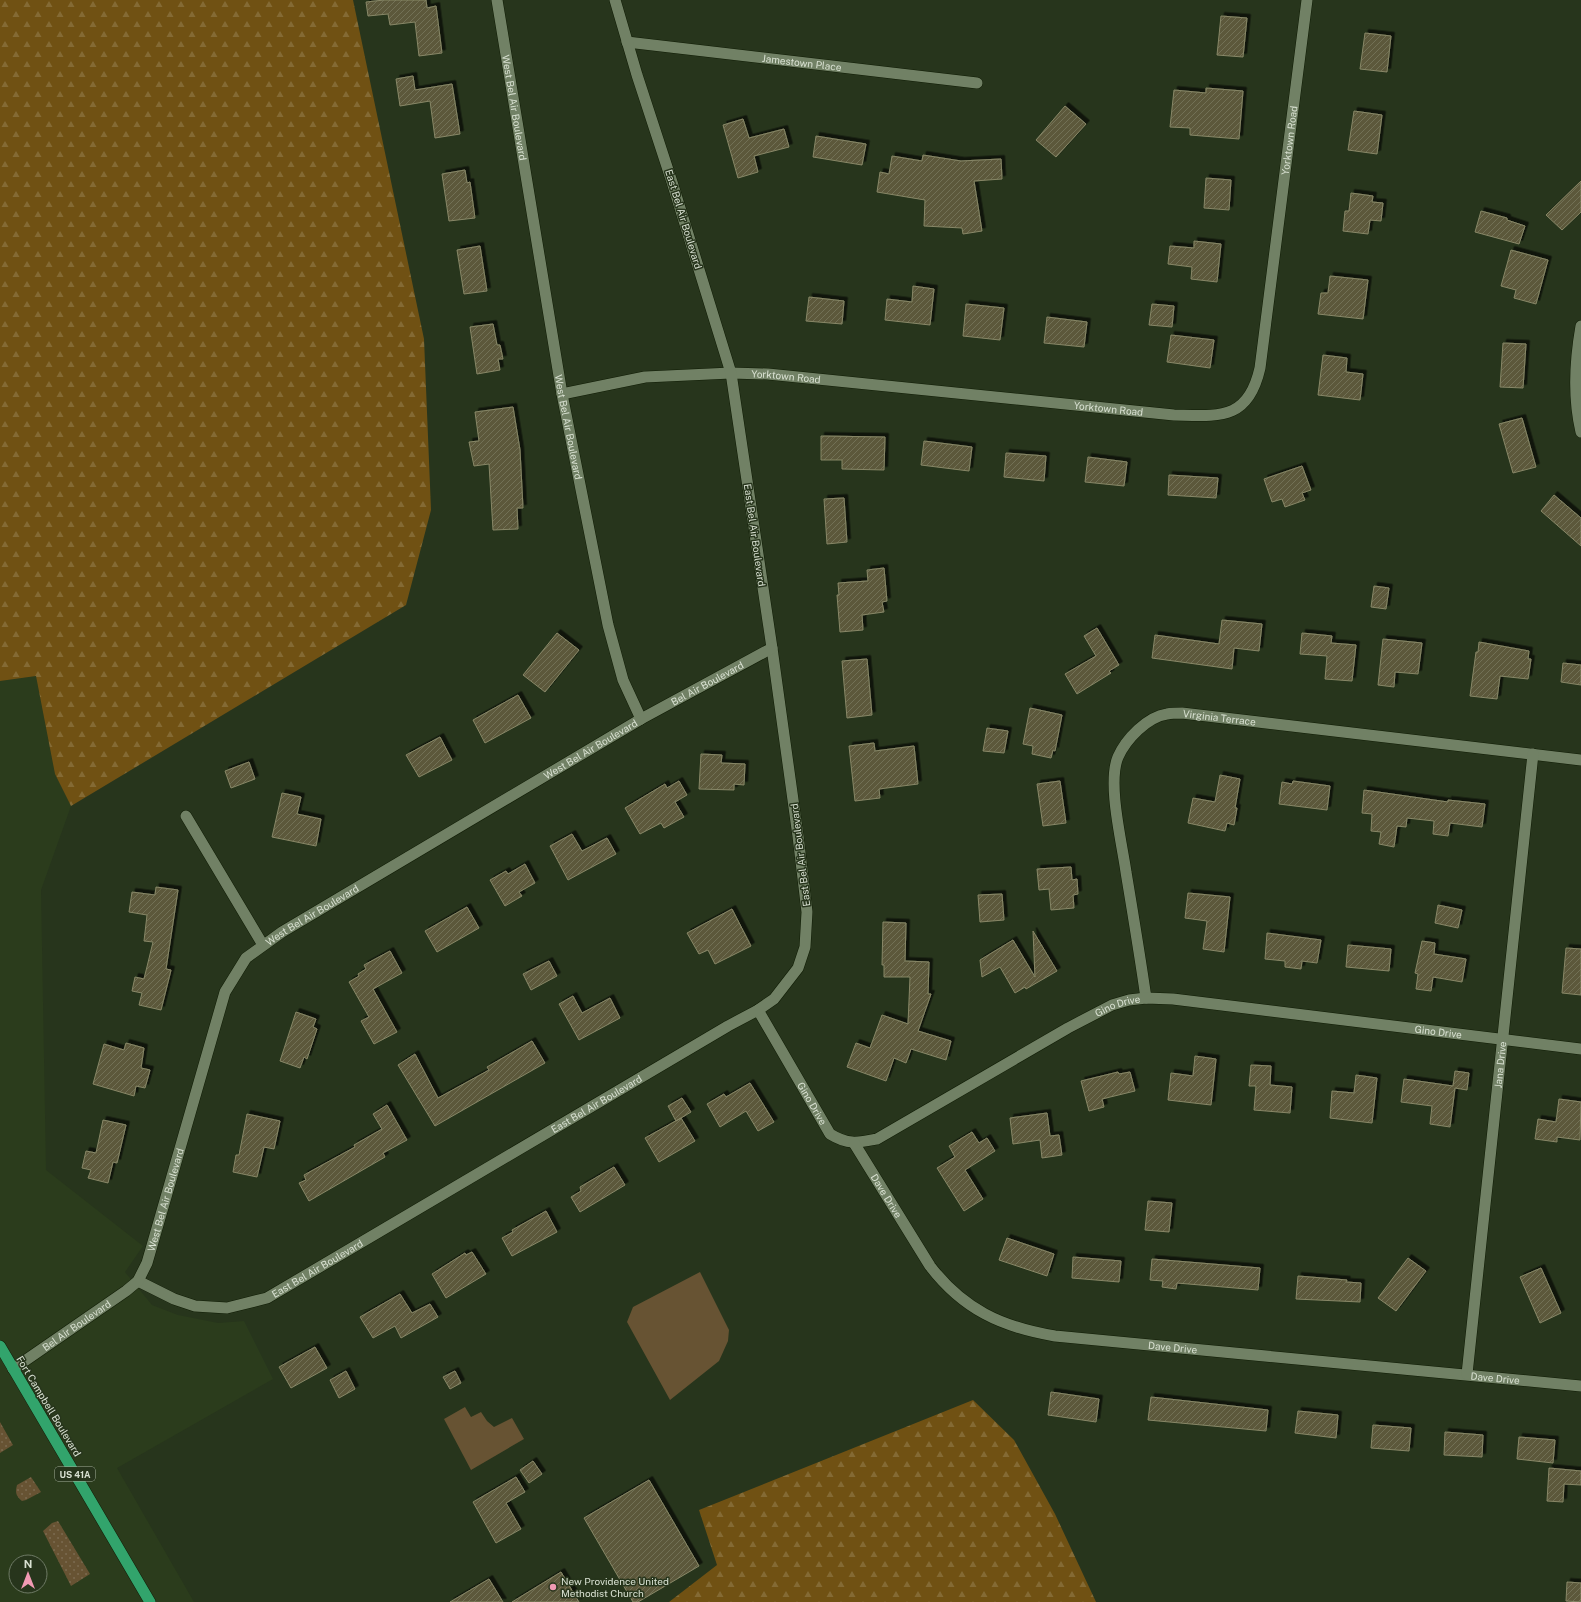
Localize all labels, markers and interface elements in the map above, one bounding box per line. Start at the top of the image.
street label: Jamestown Place [761,52,843,73]
street label: West Bel Air Boulevard [500,54,529,161]
street label: Yorktown Road [1279,105,1299,176]
street label: East Bel Air Boulevard [663,168,705,270]
street label: Yorktown Road [751,368,821,385]
street label: West Bel Air Boulevard [553,374,585,481]
street label: Yorktown Road [1073,399,1144,418]
street label: East Bel Air Boulevard [742,483,768,587]
street label: Bel Air Boulevard [669,659,745,708]
street label: Virginia Terrace [1182,707,1257,728]
street label: West Bel Air Boulevard [541,717,639,781]
street label: East Bel Air Boulevard [788,803,812,907]
street label: West Bel Air Boulevard [263,882,361,948]
street label: Gino Drive [1093,993,1141,1019]
street label: Gino Drive [1414,1023,1463,1040]
street label: Jana Drive [1491,1040,1508,1089]
street label: East Bel Air Boulevard [549,1072,644,1135]
street label: Gino Drive [795,1080,830,1127]
street label: West Bel Air Boulevard [145,1147,186,1253]
street label: Dave Drive [869,1172,905,1220]
street label: East Bel Air Boulevard [270,1237,365,1300]
street label: Bel Air Boulevard [40,1297,113,1353]
street label: Dave Drive [1148,1339,1198,1356]
street label: Fort Campbell Boulevard [14,1353,84,1459]
street label: Dave Drive [1470,1370,1521,1386]
road number: US 41A [55,1467,95,1481]
north arrow [8,1554,48,1594]
text: N [24,1558,32,1570]
place label: New Providence United Methodist Church [561,1575,669,1599]
marker: New Providence United Methodist Church [548,1582,558,1592]

